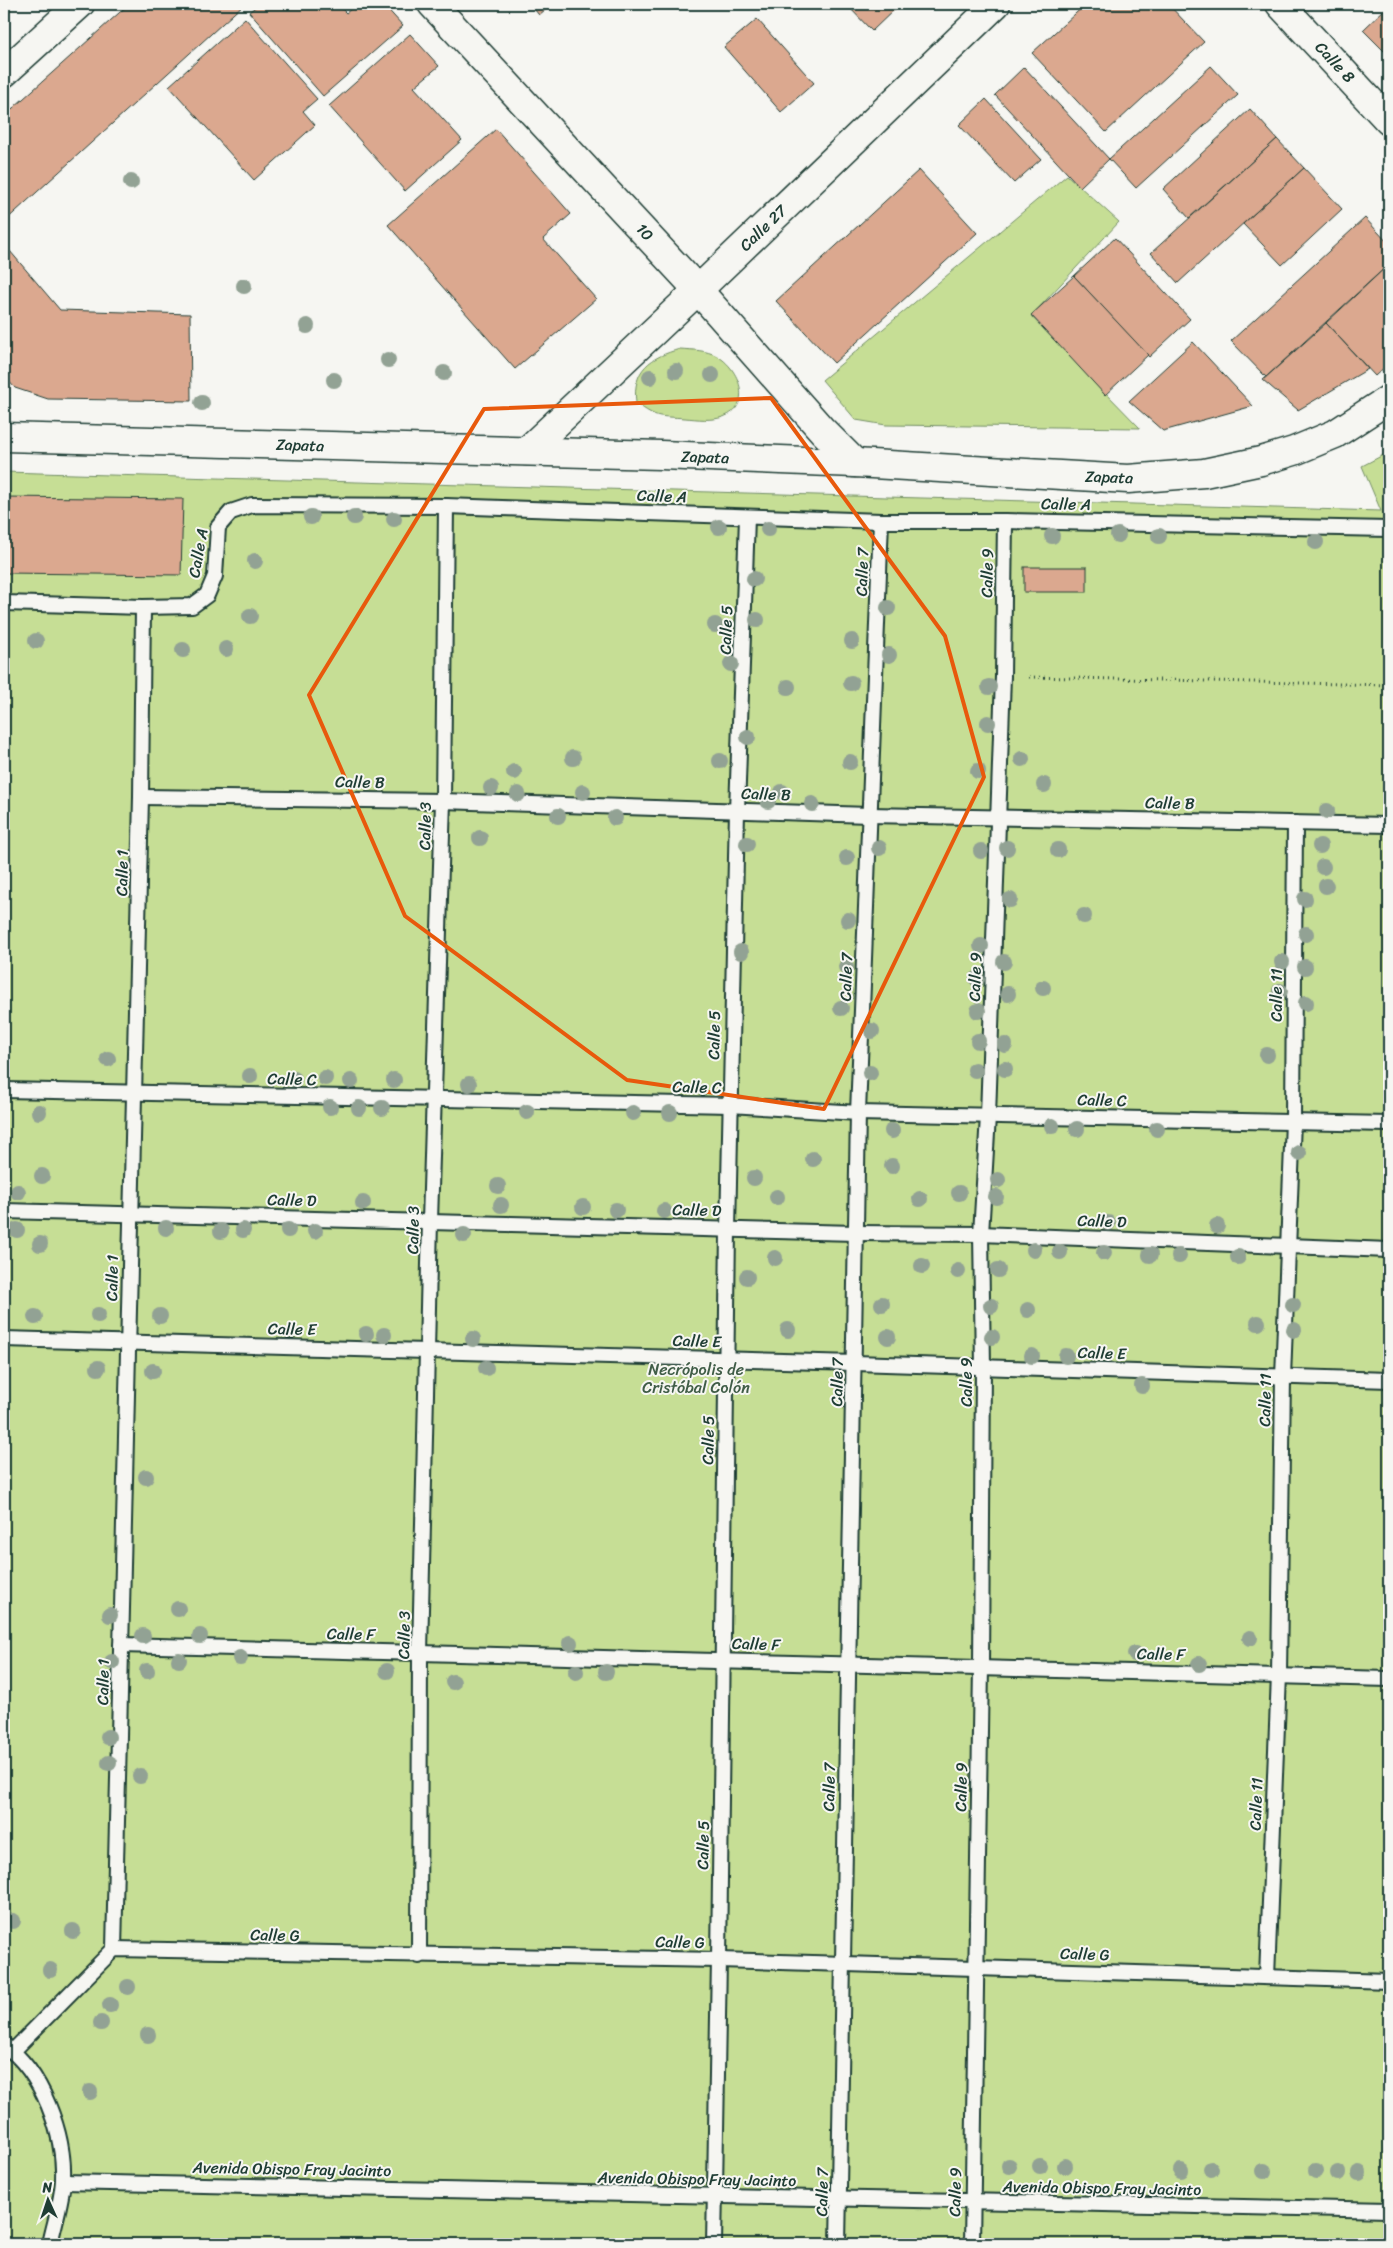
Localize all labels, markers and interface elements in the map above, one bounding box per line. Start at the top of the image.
street label: Calle 8 [1308,34,1363,90]
street label: Calle 27 [732,197,795,259]
street label: 10 [629,216,661,248]
street label: Zapata [275,430,325,460]
street label: Zapata [680,442,730,472]
street label: Zapata [1084,462,1134,492]
street label: Calle A [636,481,688,511]
street label: Calle A [1041,489,1091,519]
street label: Calle A [179,526,217,580]
street label: Calle 7 [847,546,877,597]
street label: Calle 9 [972,548,1002,598]
street label: Calle 5 [711,605,741,655]
street label: Calle B [335,767,385,797]
street label: Calle B [741,779,791,809]
street label: Calle B [1145,788,1195,818]
street label: Calle 3 [410,801,440,850]
street label: Calle 1 [107,849,137,896]
street label: Calle 7 [831,951,861,1002]
street label: Calle 9 [960,952,990,1002]
street label: Calle 11 [1262,968,1291,1022]
street label: Calle 5 [699,1010,729,1060]
street label: Calle C [267,1064,317,1094]
street label: Calle C [672,1072,722,1102]
street label: Calle C [1077,1085,1127,1115]
street label: Calle D [267,1185,317,1215]
street label: Calle D [672,1195,722,1225]
street label: Calle 3 [398,1205,428,1254]
street label: Calle D [1077,1206,1127,1236]
street label: Calle 1 [97,1254,127,1301]
street label: Calle E [268,1314,318,1344]
street label: Calle E [672,1326,723,1356]
street label: Calle E [1077,1338,1128,1368]
park label: Necrópolis de Cristóbal Colón [642,1355,750,1402]
street label: Calle 7 [822,1357,852,1407]
street label: Calle 9 [952,1357,981,1407]
street label: Calle 11 [1250,1373,1280,1427]
street label: Calle 5 [693,1415,723,1465]
street label: Calle 3 [389,1610,419,1659]
street label: Calle F [327,1619,377,1649]
street label: Calle F [731,1629,782,1659]
street label: Calle F [1137,1639,1187,1669]
street label: Calle 1 [88,1658,118,1705]
street label: Calle 7 [814,1762,844,1812]
street label: Calle 9 [946,1762,976,1812]
street label: Calle 11 [1241,1777,1271,1831]
street label: Calle 5 [688,1820,718,1870]
street label: Calle G [250,1920,300,1950]
street label: Calle G [655,1927,705,1957]
street label: Calle G [1060,1939,1110,1969]
street label: Avenida Obispo Fray Jacinto [191,2153,392,2185]
street label: Avenida Obispo Fray Jacinto [596,2163,797,2195]
street label: Calle 7 [807,2167,837,2217]
street label: Calle 9 [940,2167,970,2217]
street label: Avenida Obispo Fray Jacinto [1001,2172,1202,2204]
text: N [41,2175,53,2200]
north arrow [22,2176,72,2226]

